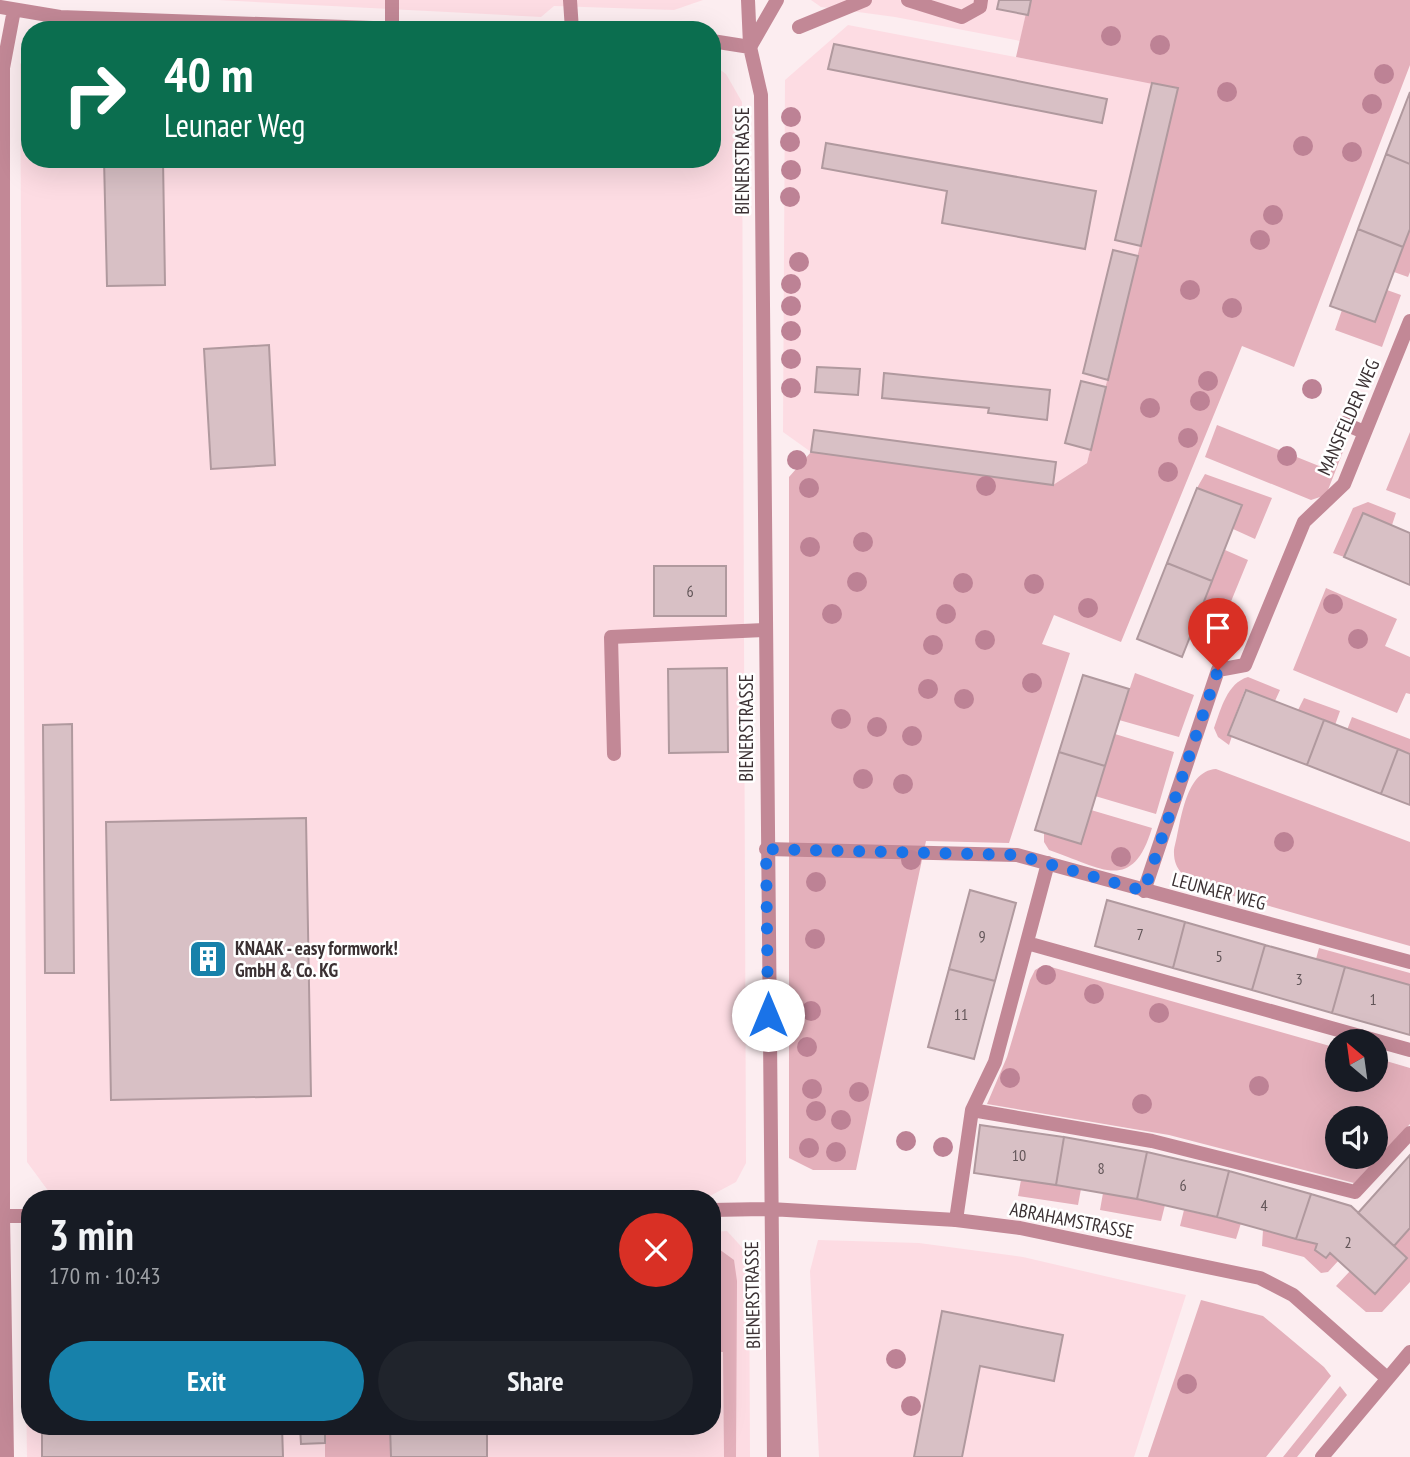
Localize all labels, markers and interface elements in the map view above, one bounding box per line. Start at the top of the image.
text: 40 m [164,42,253,106]
icon: right [49,49,140,140]
text: Leunaer Weg [164,104,305,146]
street label: BIENERSTRASSE [730,107,754,215]
street label: MANSFELDER WEG [1312,355,1384,479]
house number: 6 [686,581,694,601]
pin [1188,598,1248,670]
icon: arrive [1199,609,1237,647]
street label: BIENERSTRASSE [734,674,758,782]
street label: LEUNAER WEG [1169,867,1269,915]
house number: 7 [1136,924,1144,944]
house number: 9 [978,926,986,946]
place label: KNAAK - easy formwork! GmbH & Co. KG [235,936,398,982]
building icon: KNAAK - easy formwork! GmbH & Co. KG [187,938,229,980]
house number: 5 [1215,946,1223,966]
house number: 3 [1295,969,1303,989]
position arrow [731,978,805,1052]
house number: 1 [1369,989,1377,1009]
house number: 11 [954,1004,968,1024]
north arrow [1325,1029,1388,1092]
map controls [1325,1029,1388,1169]
button: sound [1325,1106,1388,1169]
house number: 10 [1012,1145,1026,1165]
house number: 8 [1097,1158,1105,1178]
house number: 6 [1179,1175,1187,1195]
house number: 4 [1260,1195,1268,1215]
street label: ABRAHAMSTRASSE [1008,1196,1136,1244]
text: 3 min [49,1207,134,1262]
button: close [619,1213,693,1287]
house number: 2 [1344,1232,1352,1252]
street label: BIENERSTRASSE [739,1241,765,1349]
text: 170 m · 10:43 [49,1261,161,1290]
button: Exit [49,1341,364,1421]
button: Share [378,1341,693,1421]

